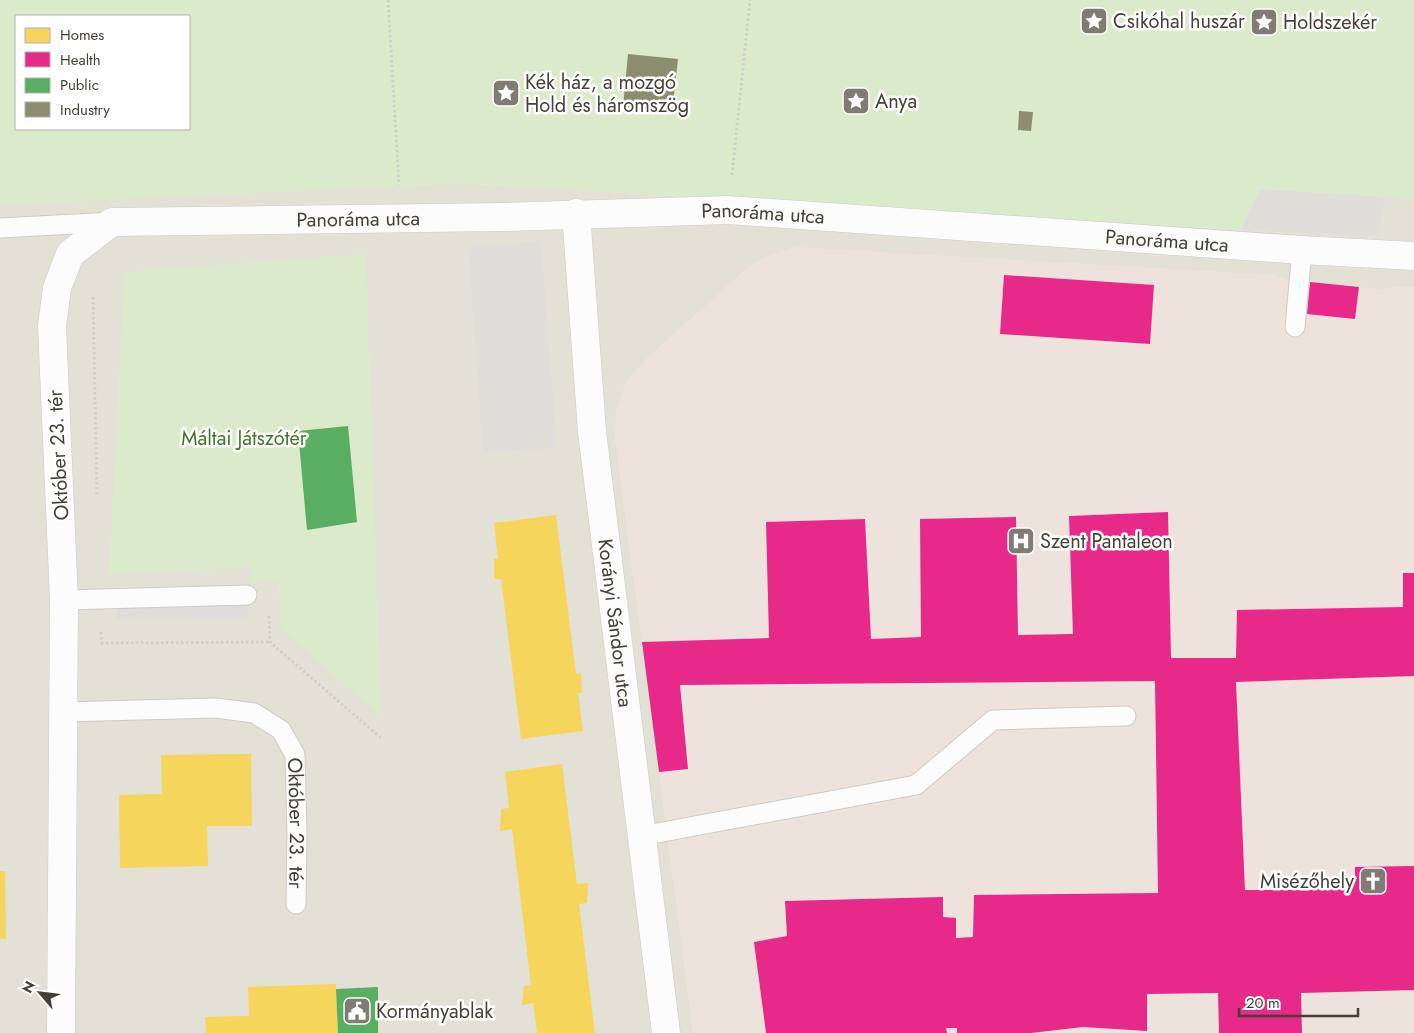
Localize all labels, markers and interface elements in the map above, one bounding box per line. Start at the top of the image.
place icon: Csikóhal huszár [1079,6,1109,36]
place label: Csikóhal huszár [1113,7,1245,36]
place icon: Holdszekér [1249,7,1279,37]
place label: Holdszekér [1283,8,1377,37]
legend [15,15,190,130]
text: Homes [60,24,104,46]
text: Health [60,49,101,71]
place label: Kék ház, a mozgó Hold és háromszög [525,68,689,120]
text: Public [60,74,99,96]
place icon: Kék ház, a mozgó Hold és háromszög [491,78,521,108]
place icon: Anya [841,86,871,116]
place label: Anya [875,87,917,116]
text: Industry [60,99,110,121]
street label: Panoráma utca [701,196,826,232]
street label: Panoráma utca [296,204,420,235]
street label: Panoráma utca [1104,222,1230,260]
street label: Október 23. tér [41,389,76,521]
park label: Máltai Játszótér [181,424,307,453]
hospital icon: Szent Pantaleon [1006,526,1036,556]
place label: Szent Pantaleon [1040,527,1173,556]
street label: Korányi Sándor utca [590,537,640,709]
street label: Október 23. tér [280,757,311,889]
church icon: Misézőhely [1358,866,1388,896]
place label: Misézőhely [1260,867,1354,896]
north arrow [15,968,65,1018]
text: N [17,977,40,997]
scale bar [1239,986,1358,1018]
text: 20 m [1246,992,1280,1014]
public building icon: Kormányablak [342,996,372,1026]
place label: Kormányablak [376,997,493,1026]

